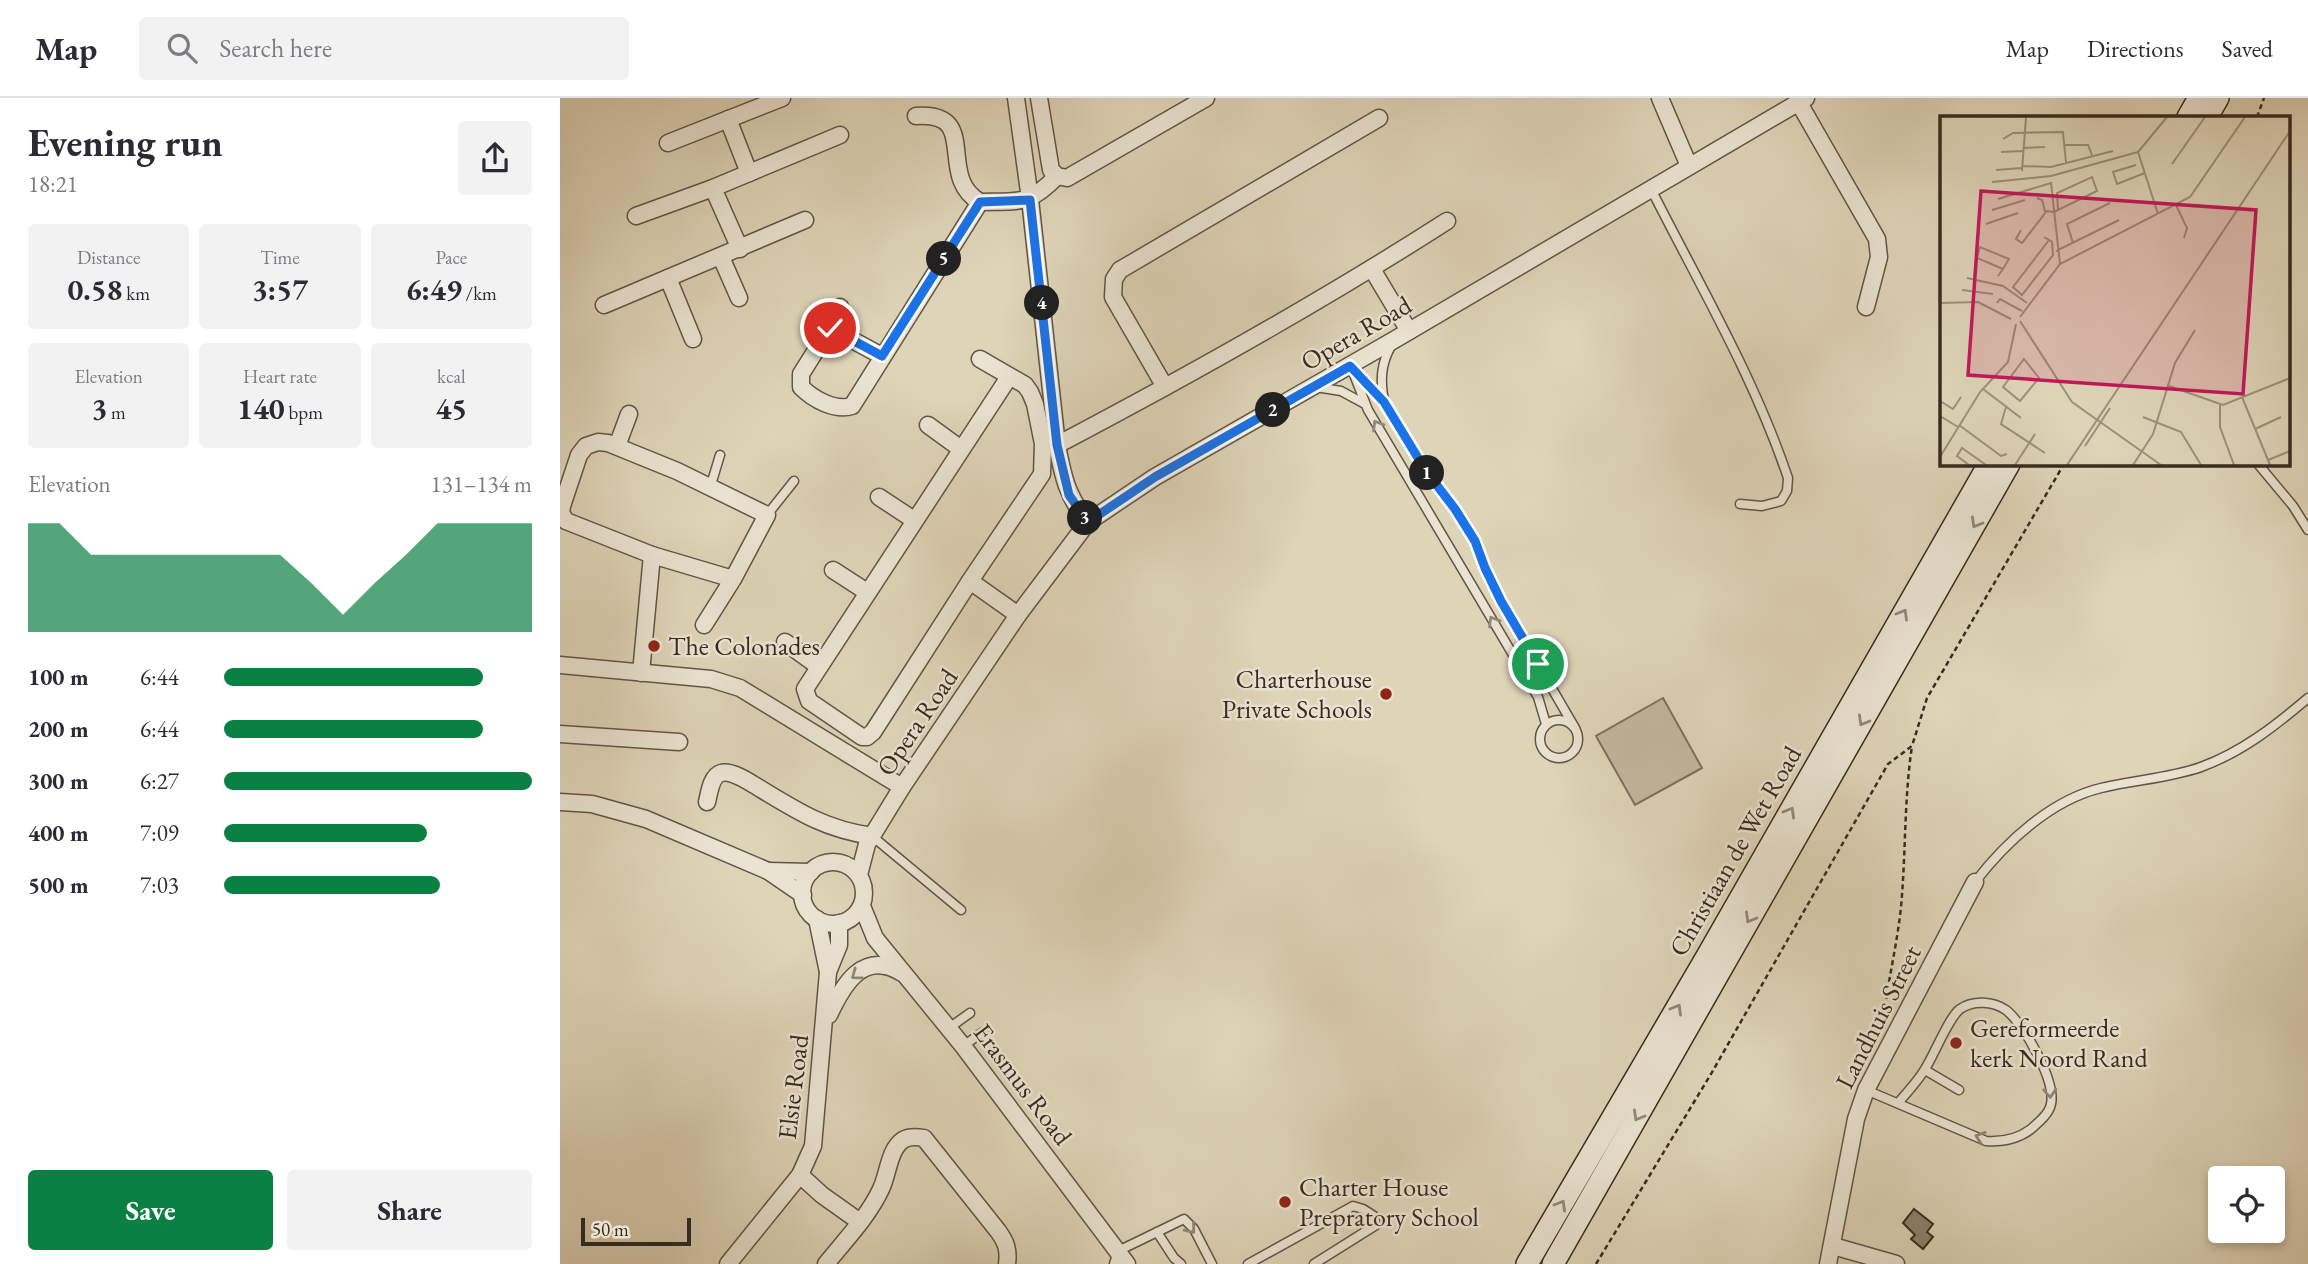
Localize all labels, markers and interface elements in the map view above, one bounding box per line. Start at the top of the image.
search box [139,17,629,80]
text: Map [35,27,97,70]
icon: search [163,29,201,67]
text: Search here [219,31,332,65]
text: Map [2006,33,2049,64]
text: Directions [2087,33,2184,64]
text: Saved [2222,33,2273,64]
inset map [1940,116,2290,466]
text: Evening run [28,118,223,167]
button: share [458,121,532,195]
text: 18:21 [28,169,78,199]
pin: 5 [926,242,962,276]
text: Distance [77,245,140,270]
text: Time [260,245,300,270]
text: Pace [435,245,467,270]
text: 5 [938,246,949,271]
text: 0.58 [67,270,122,309]
text: 3:57 [252,270,308,309]
text: 6:49 [406,270,462,309]
text: km [122,281,150,306]
text: /km [462,281,497,306]
pin: 4 [1024,286,1060,320]
street label: Opera Road [1295,287,1418,378]
text: 4 [1036,290,1047,315]
pin [800,298,860,358]
icon: check [811,309,849,347]
text: Elevation [74,364,143,389]
text: Heart rate [243,364,317,389]
text: kcal [437,364,466,389]
text: 3 [91,389,107,428]
text: 140 [237,389,285,428]
text: 45 [435,389,467,428]
pin: 2 [1256,392,1290,428]
text: 2 [1267,397,1278,422]
text: m [107,400,126,425]
text: bpm [285,400,323,425]
one-way arrow [1372,420,1385,432]
pin: 1 [1410,456,1444,490]
text: 1 [1421,460,1432,485]
text: Elevation [28,469,111,499]
text: 131–134 m [431,469,532,499]
pin: 3 [1068,500,1102,536]
text: 3 [1079,505,1090,530]
one-way arrow [1971,515,1984,528]
one-way arrow [1895,609,1908,621]
one-way arrow [1488,615,1501,628]
place label: The Colonades [668,629,820,663]
pin [1508,634,1568,694]
marker: The Colonades [646,638,662,654]
icon: arrive [1519,645,1557,683]
street label: Opera Road [869,661,966,782]
text: 100 m [28,662,89,692]
text: 6:44 [140,662,179,692]
place label: Charterhouse Private Schools [1222,662,1372,726]
marker: Charterhouse Private Schools [1378,686,1394,702]
one-way arrow [1858,713,1871,726]
text: 200 m [28,714,89,744]
text: 6:44 [140,714,179,744]
street label: Christiaan de Wet Road [1661,739,1809,962]
text: 300 m [28,766,89,796]
text: 6:27 [140,766,179,796]
one-way arrow [1782,806,1795,819]
text: 400 m [28,818,89,848]
text: 7:09 [140,818,179,848]
text: 500 m [28,870,89,900]
text: 7:03 [140,870,179,900]
one-way arrow [1745,911,1758,923]
street label: Landhuis Street [1827,940,1929,1094]
one-way arrow [851,967,864,979]
one-way arrow [1669,1003,1682,1016]
place label: Gereformeerde kerk Noord Rand [1970,1011,2148,1075]
street label: Erasmus Road [966,1016,1080,1152]
street label: Elsie Road [770,1032,816,1141]
marker: Gereformeerde kerk Noord Rand [1948,1035,1964,1051]
one-way arrow [2043,1087,2058,1098]
one-way arrow [1633,1109,1646,1122]
one-way arrow [1975,1131,1987,1145]
map controls [2208,1166,2285,1243]
button: locate [2208,1166,2285,1243]
button: Save [28,1170,273,1250]
button: Share [287,1170,532,1250]
place label: Charter House Prepratory School [1299,1170,1479,1234]
marker: Charter House Prepratory School [1277,1194,1293,1210]
one-way arrow [1553,1199,1566,1212]
scale bar [581,1215,691,1247]
text: 50 m [592,1217,629,1242]
one-way arrow [1183,1221,1195,1234]

